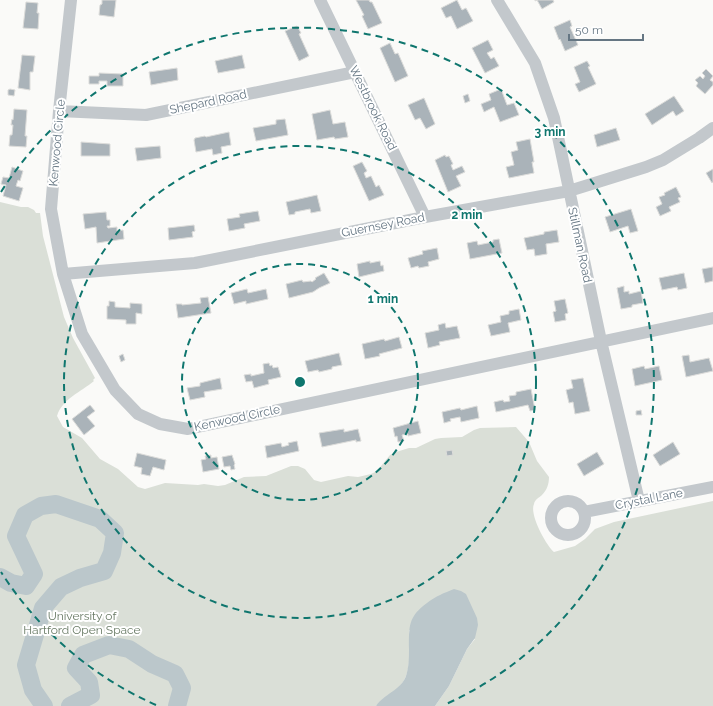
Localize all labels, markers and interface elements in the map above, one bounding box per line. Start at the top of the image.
scale bar [569,16,643,42]
text: 50 m [575,23,603,37]
street label: Westbrook Road [346,63,400,153]
street label: Shepard Road [168,87,248,117]
street label: Kenwood Circle [46,99,68,187]
text: 3 min [534,125,566,139]
street label: Stillman Road [565,206,595,284]
text: 2 min [451,208,483,222]
street label: Guernsey Road [340,210,426,240]
text: 1 min [368,292,398,306]
centre of rings [293,375,307,389]
street label: Kenwood Circle [193,402,281,434]
street label: Crystal Lane [614,486,684,512]
park label: University of Hartford Open Space [23,609,141,637]

